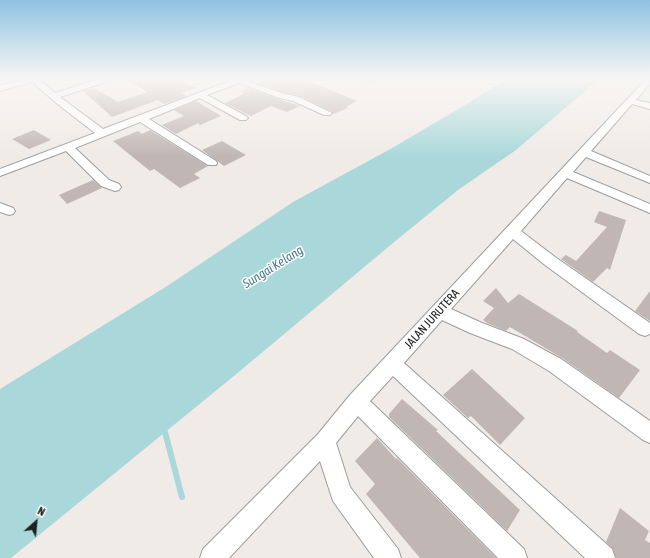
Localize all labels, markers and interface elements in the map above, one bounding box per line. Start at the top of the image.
water label: Sungai Kelang [240,242,306,292]
street label: JALAN JURUTERA [401,286,463,352]
north arrow [16,502,56,542]
text: N [36,504,47,518]

